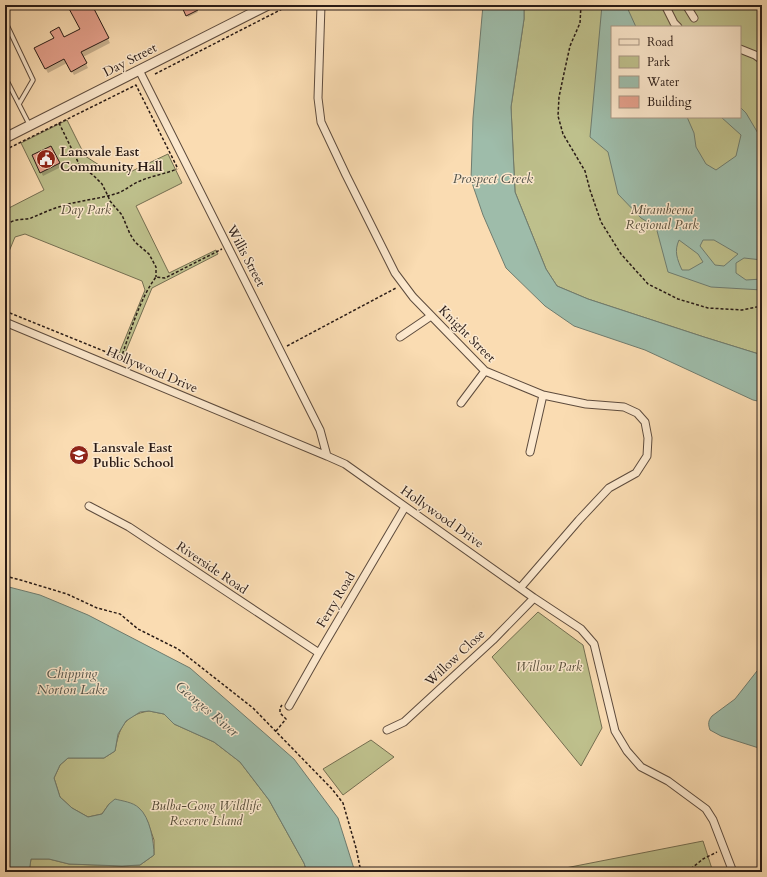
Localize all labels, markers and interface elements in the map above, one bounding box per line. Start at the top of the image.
legend [611,26,741,118]
text: Road [647,34,674,50]
street label: Day Street [100,39,160,81]
text: Park [647,54,671,70]
text: Water [646,74,680,90]
text: Building [647,94,692,110]
place label: Lansvale East Community Hall [60,143,163,176]
public building icon: Lansvale East Community Hall [35,148,57,170]
water label: Prospect Creek [453,169,533,188]
park label: Day Park [61,201,112,219]
park label: Mirambeena Regional Park [625,201,699,234]
street label: Willis Street [222,221,270,290]
street label: Knight Street [434,301,500,367]
street label: Hollywood Drive [104,343,201,397]
place label: Lansvale East Public School [93,439,174,472]
school or university icon: Lansvale East Public School [68,444,90,466]
street label: Hollywood Drive [397,482,487,552]
street label: Riverside Road [173,537,251,599]
street label: Ferry Road [312,569,360,631]
street label: Willow Close [420,625,489,691]
park label: Willow Park [516,658,583,676]
water label: Chipping Norton Lake [37,664,108,699]
water label: Georges River [171,677,243,741]
park label: Bulba-Gong Wildlife Reserve Island [151,797,262,830]

